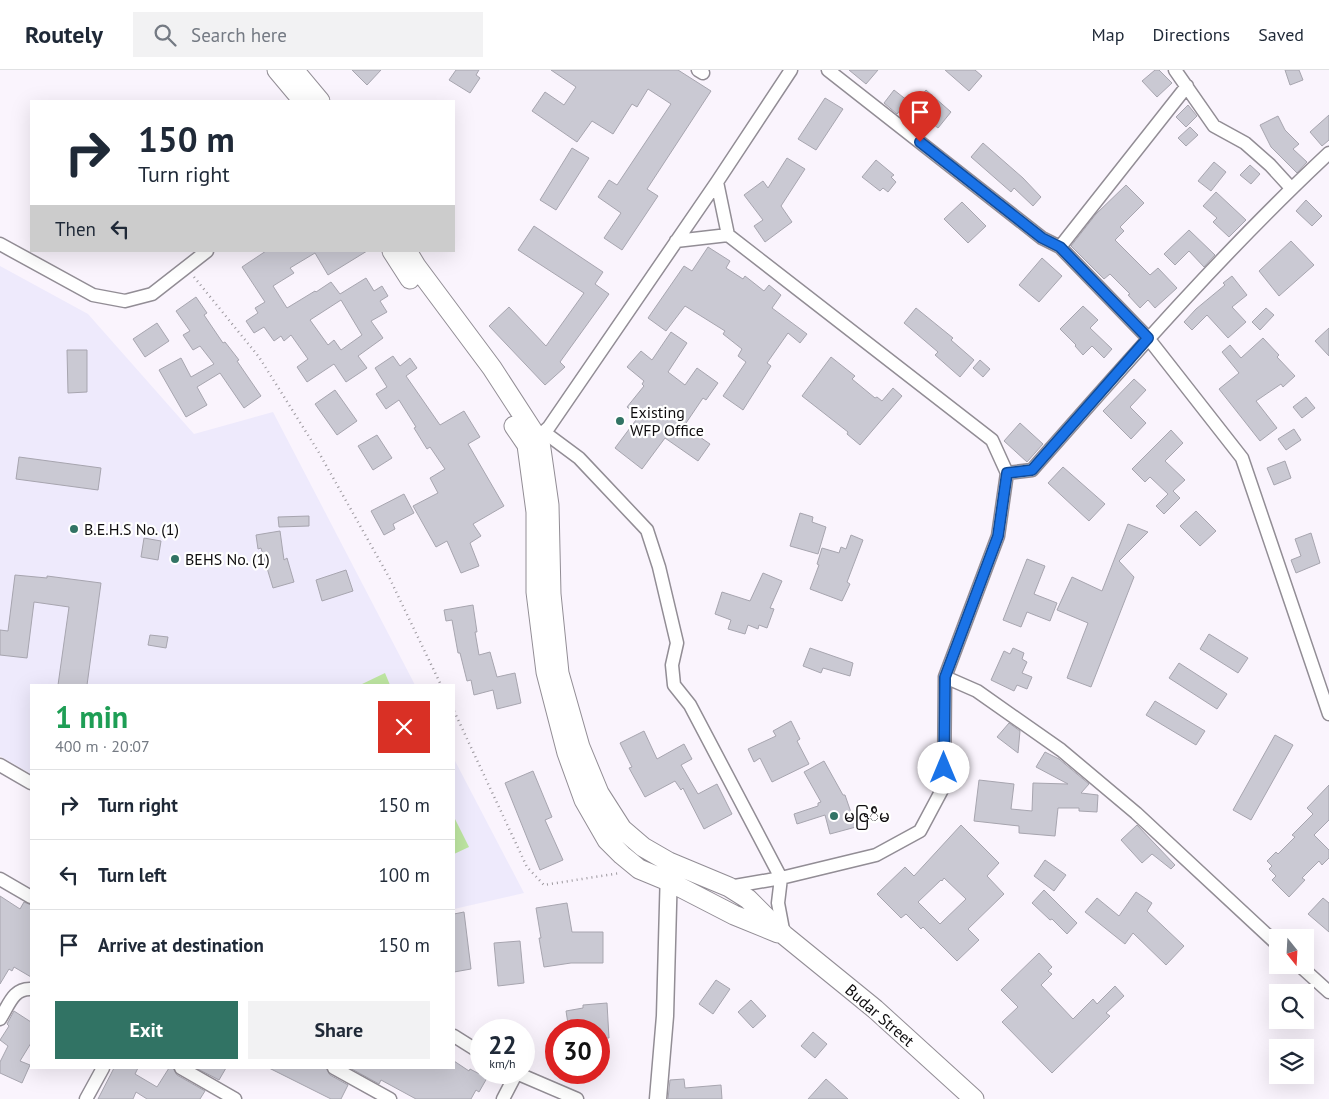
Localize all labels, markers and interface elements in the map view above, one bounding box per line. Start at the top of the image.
search box [133,12,483,57]
text: Routely [25,19,103,50]
icon: search [151,21,179,49]
text: Search here [191,23,287,47]
text: Map [1092,23,1124,46]
text: Directions [1152,23,1230,46]
text: Saved [1258,23,1304,46]
pin [899,91,941,142]
icon: arrive [906,98,934,126]
text: 150 m [138,116,235,162]
icon: right [55,120,120,185]
text: Turn right [138,160,230,188]
icon: left [106,215,134,243]
text: Then [55,217,96,241]
place label: Existing WFP Office [630,402,704,440]
marker: Existing WFP Office [614,415,626,427]
place label: B.E.H.S No. (1) [84,519,179,539]
marker: B.E.H.S No. (1) [68,523,80,535]
place label: BEHS No. (1) [185,549,270,569]
marker: BEHS No. (1) [169,553,181,565]
text: 1 min [55,697,128,736]
button: close [378,701,430,753]
text: 400 m · 20:07 [55,736,150,756]
position arrow [917,741,969,793]
icon: right [55,791,83,819]
text: Turn right [98,793,178,817]
text: 150 m [378,793,430,817]
place label: မဇြ်ိမ [844,805,890,830]
marker: မဇြ်ိမ [828,810,840,822]
icon: left [55,861,83,889]
text: Turn left [98,863,167,887]
text: 100 m [378,863,430,887]
north arrow [1269,929,1314,974]
map controls [1269,929,1314,1084]
icon: arrive [55,931,83,959]
text: Arrive at destination [98,933,264,957]
text: 150 m [378,933,430,957]
street label: Budar Street [841,980,919,1051]
button: search [1269,984,1314,1029]
button: Exit [55,1001,238,1059]
button: Share [248,1001,430,1059]
speed limit sign: 30 [545,1019,610,1084]
text: 22 [488,1029,517,1061]
button: layers [1269,1039,1314,1084]
text: km/h [489,1056,516,1071]

